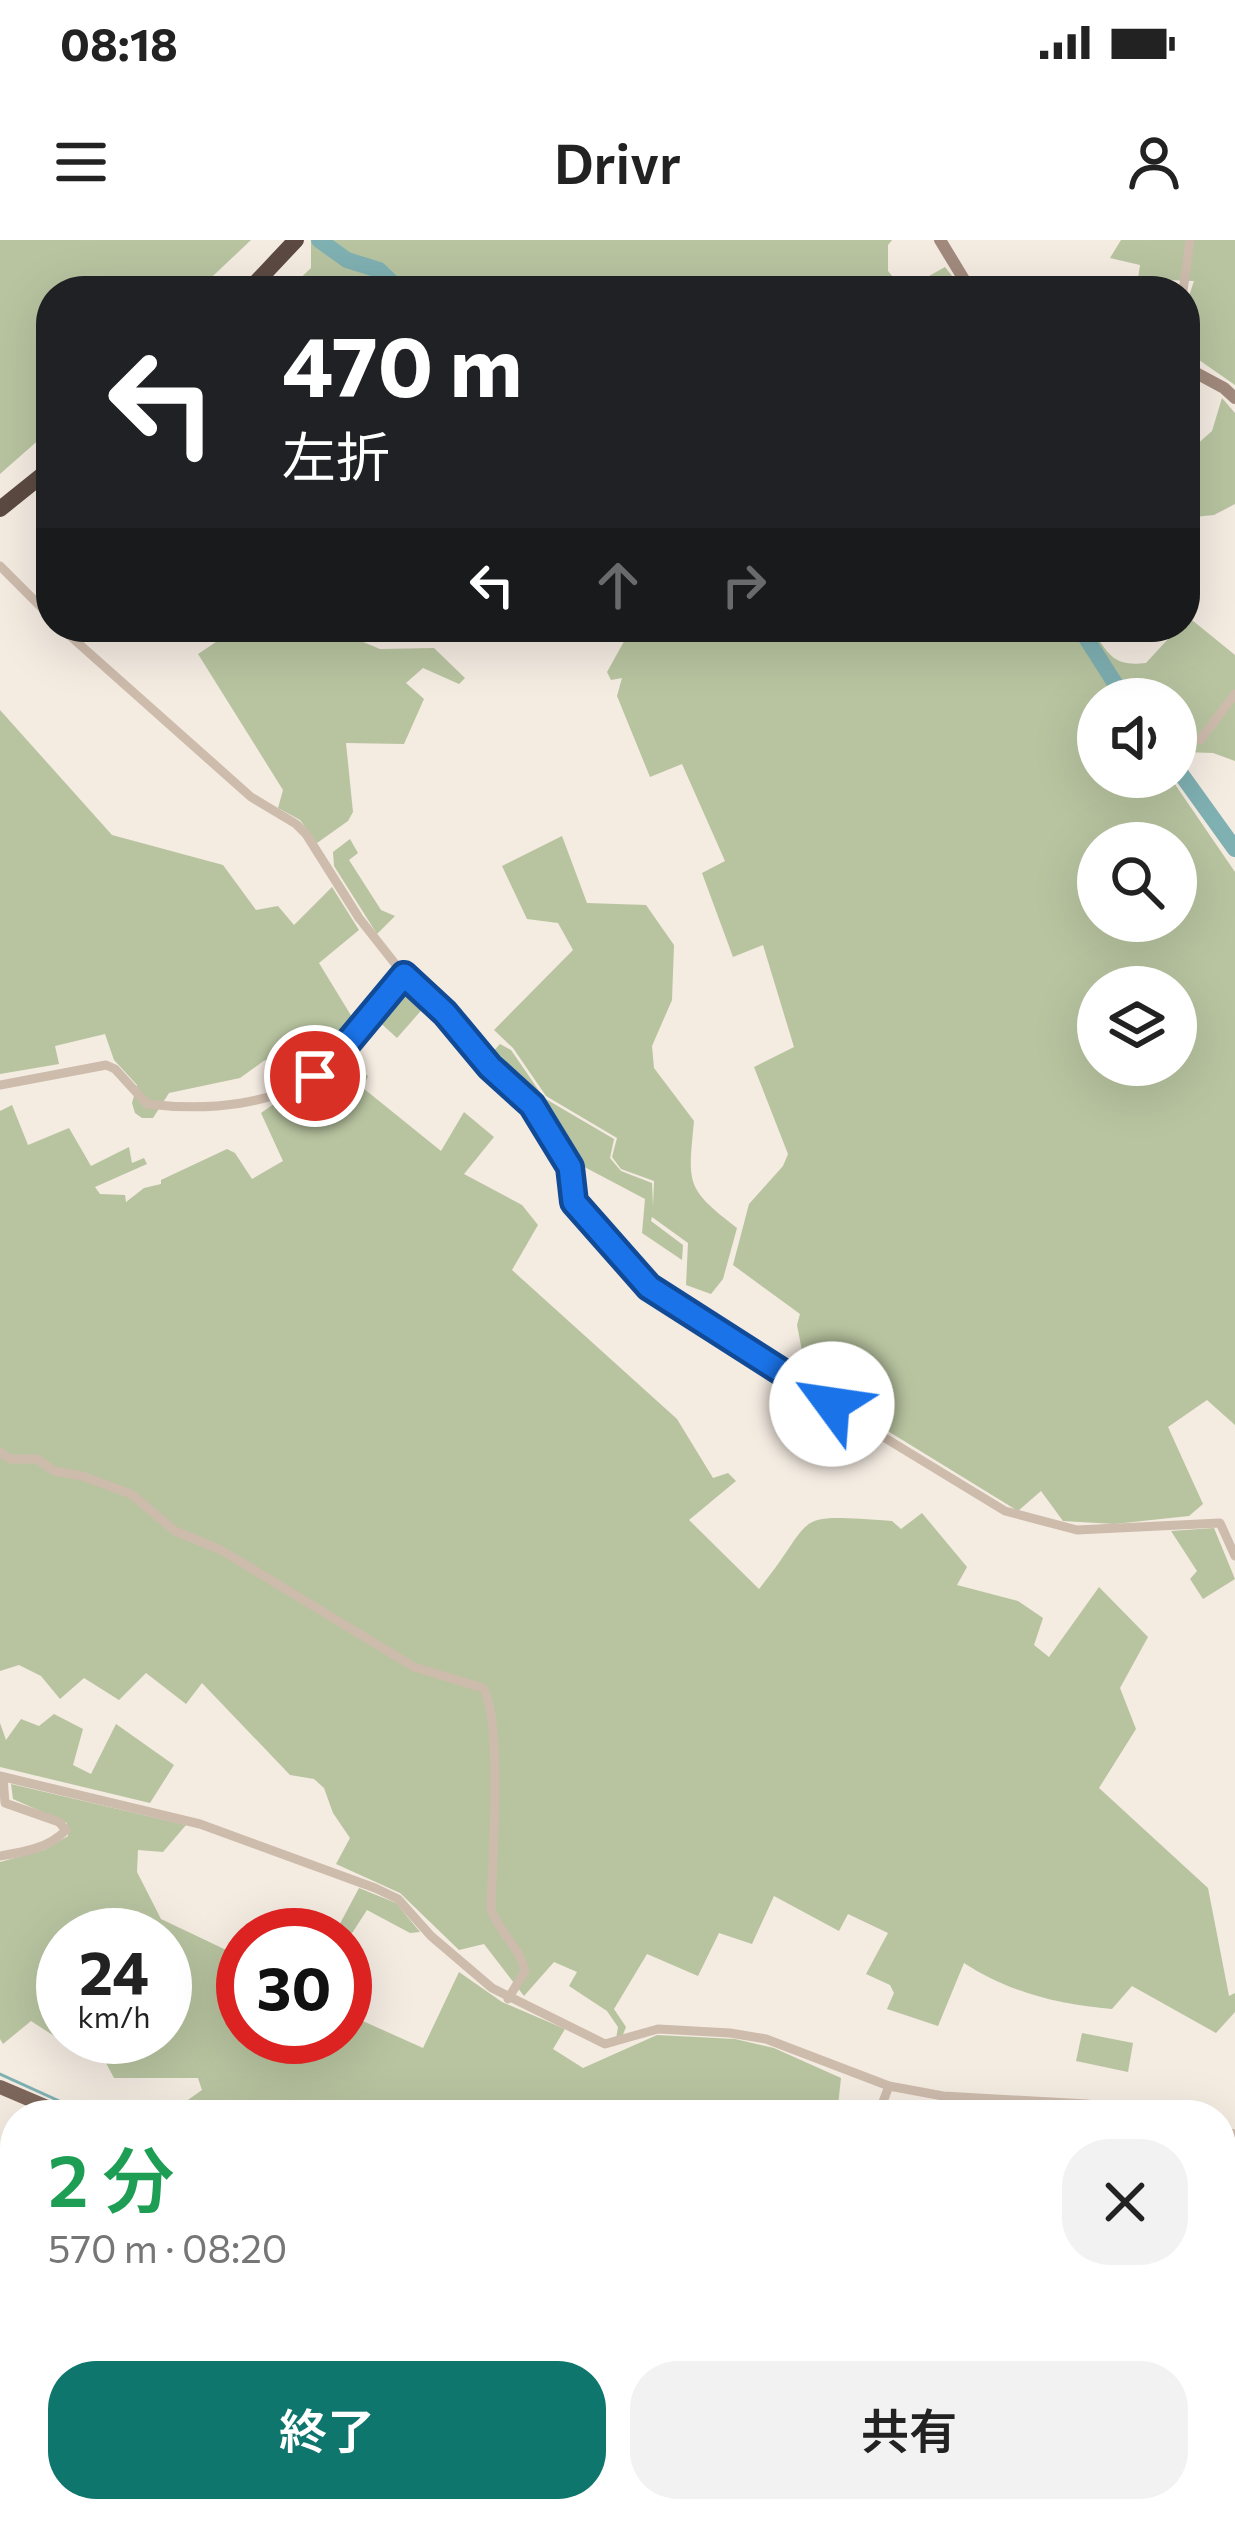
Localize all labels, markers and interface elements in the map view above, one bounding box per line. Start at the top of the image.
text: 08:18 [60,15,178,70]
icon: menu [48,129,114,195]
text: Drivr [554,129,681,195]
icon: person [1121,129,1187,195]
text: 470 m [282,312,523,414]
icon: left [84,324,240,480]
text: 左折 [282,422,390,488]
icon: left [459,552,525,618]
icon: ahead [585,552,651,618]
icon: right [711,552,777,618]
map controls [1077,678,1197,1086]
button: sound [1077,678,1197,798]
button: search [1077,822,1197,942]
button: layers [1077,966,1197,1086]
pin [264,1025,366,1127]
icon: arrive [282,1043,348,1109]
position arrow [769,1341,895,1467]
speed limit sign: 30 [216,1908,372,2064]
text: 24 [79,1934,149,2007]
text: km/h [78,1997,150,2034]
text: 2 分 [48,2134,174,2222]
button: close [1062,2139,1188,2265]
text: 570 m · 08:20 [48,2223,287,2271]
button: 終了 [48,2361,606,2499]
button: 共有 [630,2361,1188,2499]

